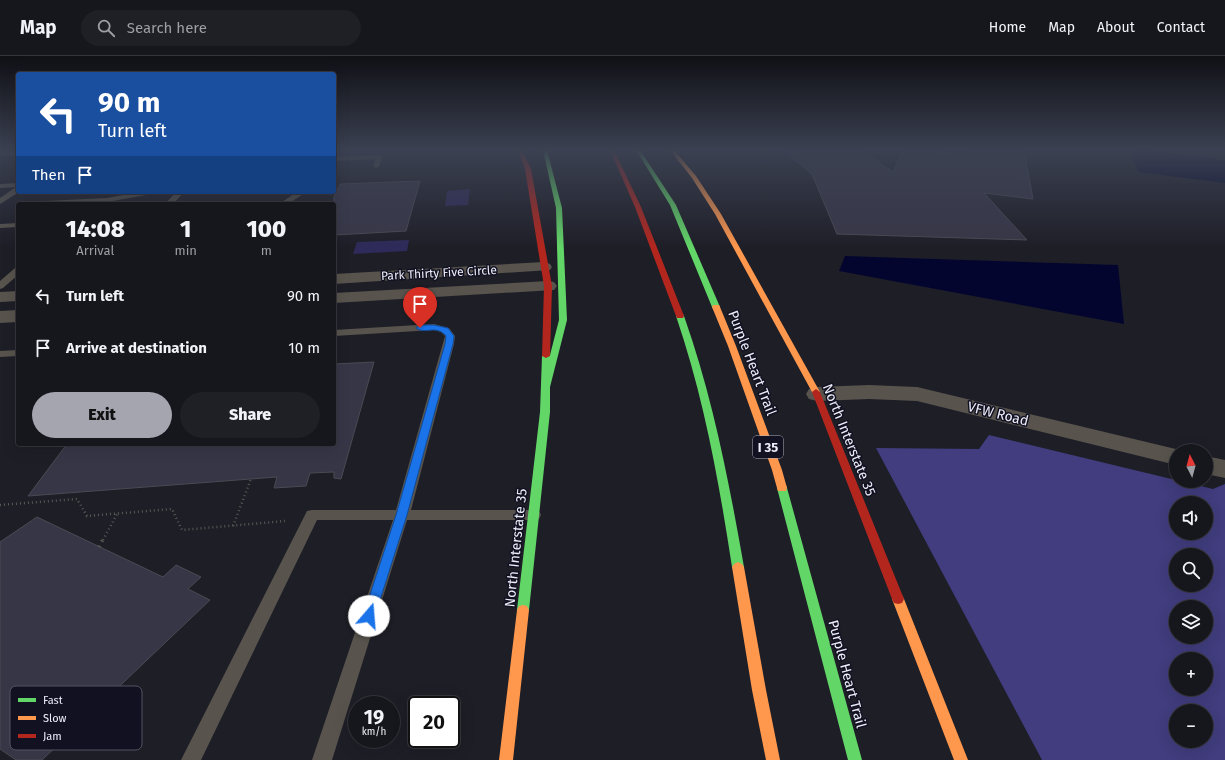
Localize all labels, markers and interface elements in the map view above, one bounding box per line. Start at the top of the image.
search box [81,10,361,46]
text: Map [20,16,57,39]
icon: search [95,17,117,39]
text: Search here [127,19,207,37]
text: Home [989,19,1026,36]
text: Map [1048,19,1075,36]
text: About [1097,19,1135,36]
text: Contact [1157,19,1205,36]
text: 90 m [98,86,160,119]
icon: left [32,88,84,140]
text: Turn left [98,120,167,142]
icon: arrive [74,164,96,186]
text: Then [32,166,66,184]
text: 14:08 [66,215,125,243]
text: 1 [180,215,191,243]
text: 100 [247,215,286,243]
text: Arrival [76,243,114,258]
text: min [174,243,197,258]
text: m [261,243,272,258]
street label: Park Thirty Five Circle [381,263,497,283]
icon: left [32,285,54,307]
text: Turn left [66,287,124,305]
text: 90 m [287,287,320,305]
pin [403,287,437,328]
icon: arrive [409,293,431,315]
street label: Purple Heart Trail [724,308,780,418]
icon: arrive [32,337,54,359]
text: Arrive at destination [66,339,207,357]
text: 10 m [288,339,320,357]
street label: North Interstate 35 [819,381,879,499]
button: Exit [32,392,172,438]
button: Share [180,392,320,438]
street label: VFW Road [966,398,1030,430]
road number: I 35 [753,436,783,458]
north arrow [1169,444,1213,488]
map controls [1169,444,1213,748]
street label: North Interstate 35 [501,488,531,608]
button: sound [1169,496,1213,540]
button: search [1169,548,1213,592]
position arrow [348,595,390,637]
button: layers [1169,600,1213,644]
street label: Purple Heart Trail [824,618,870,730]
button: + [1169,652,1213,696]
legend [10,686,142,750]
text: Fast [43,694,63,707]
speed limit sign: 20 [408,696,460,748]
button: − [1169,704,1213,748]
text: 19 [364,705,384,729]
text: Slow [43,712,67,725]
text: km/h [362,726,386,738]
text: Jam [43,730,62,743]

